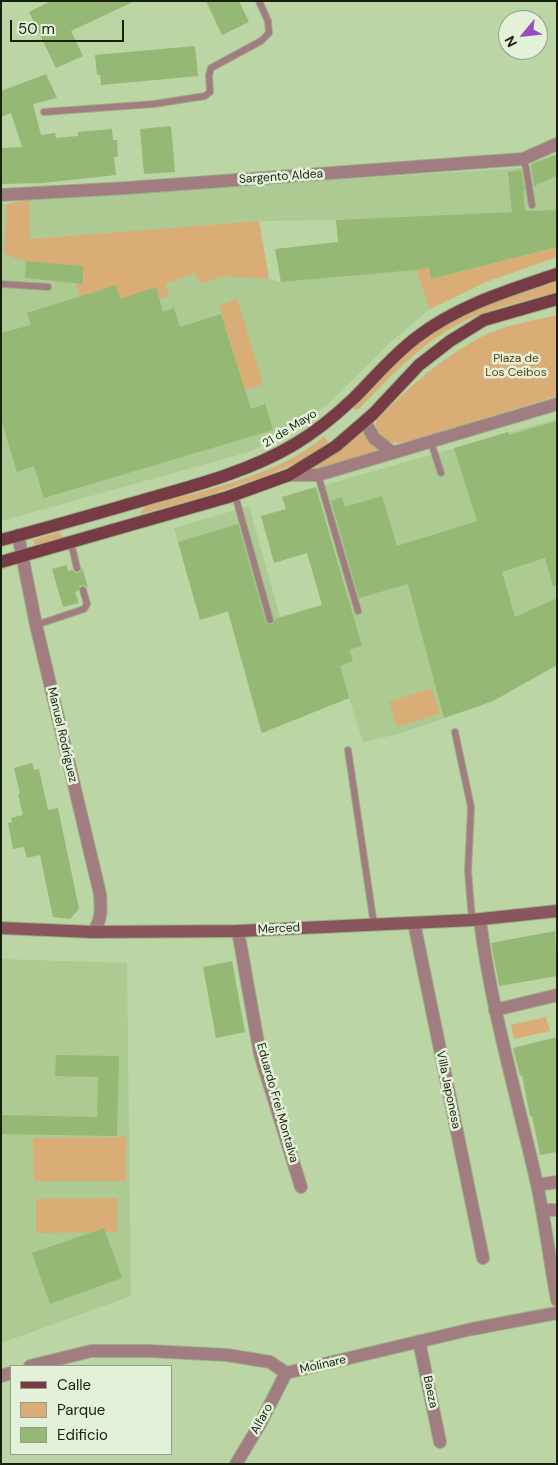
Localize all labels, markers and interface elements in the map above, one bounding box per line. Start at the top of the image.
scale bar [12,10,126,42]
north arrow [498,10,548,60]
text: 50 m [18,19,55,39]
text: N [500,33,521,50]
street label: Sargento Aldea [238,167,324,187]
park label: Plaza de Los Ceibos [485,352,547,380]
street label: 21 de Mayo [260,407,320,451]
street label: Manuel Rodríguez [44,686,80,784]
street label: Merced [257,921,301,937]
street label: Eduardo Frei Montalva [253,1041,301,1165]
street label: Villa Japonesa [433,1050,463,1130]
street label: Molinare [298,1353,348,1377]
legend [10,1365,172,1455]
text: Calle [57,1375,91,1395]
street label: Baeza [420,1375,440,1409]
text: Parque [57,1400,105,1420]
street label: Alfaro [248,1401,276,1437]
text: Edificio [57,1425,108,1445]

